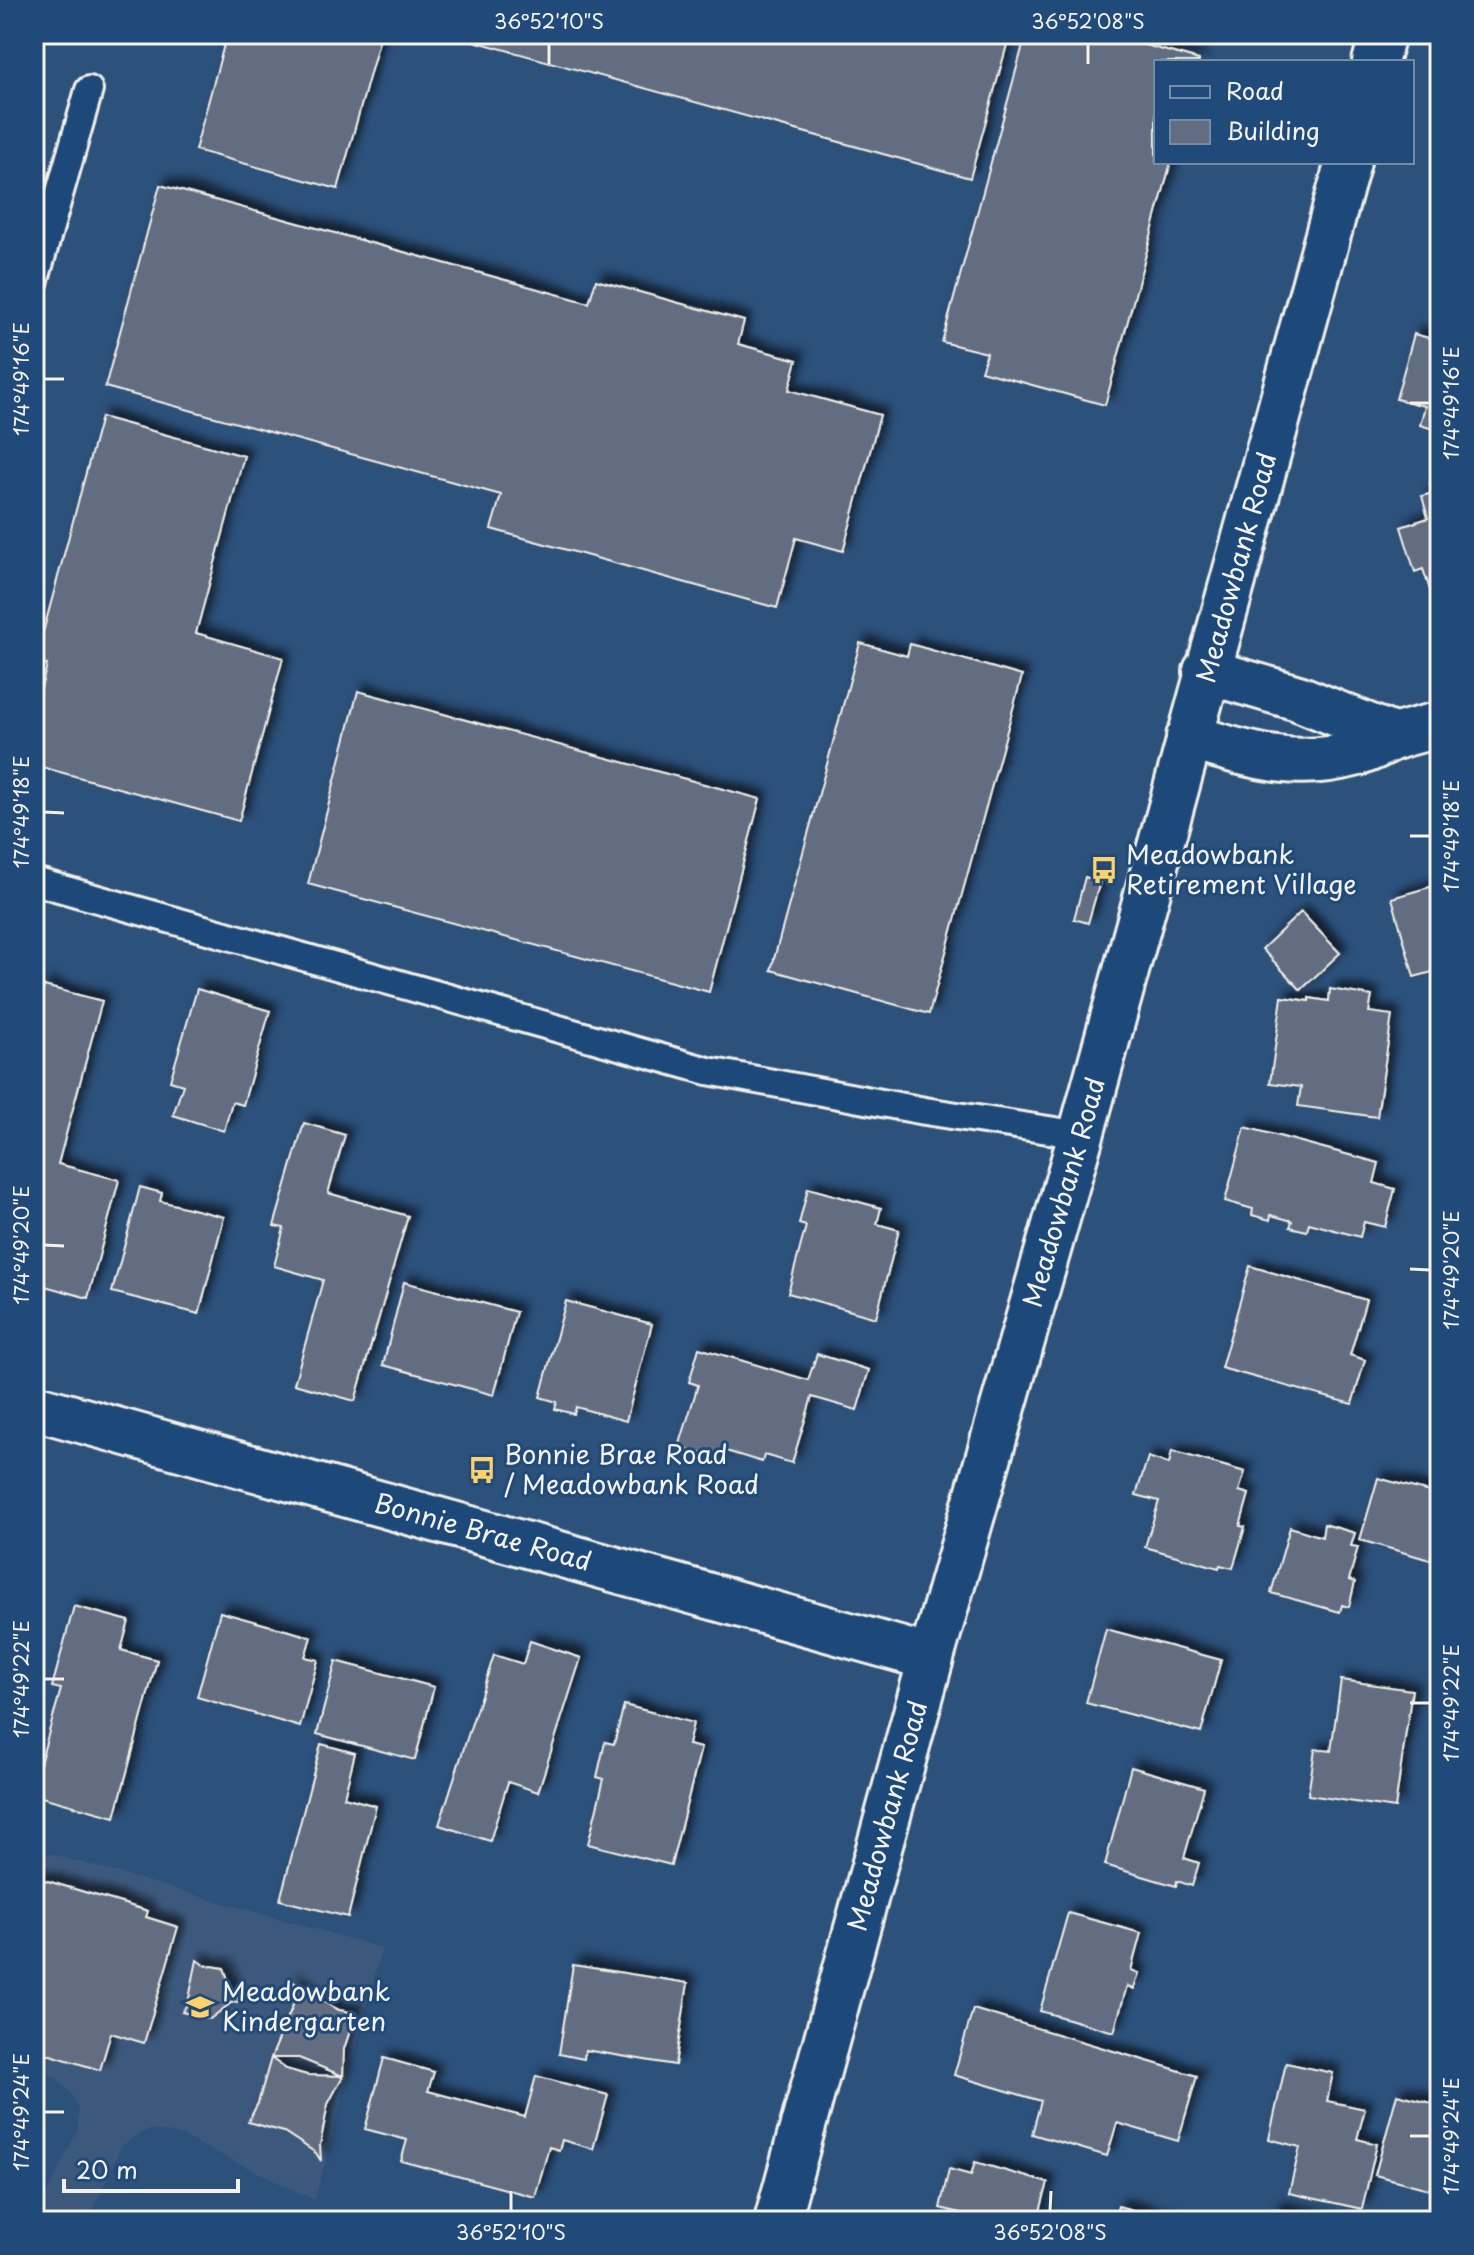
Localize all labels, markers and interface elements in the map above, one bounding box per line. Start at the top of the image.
text: 36°52'10"S [494,6,604,36]
text: 36°52'08"S [1031,6,1145,36]
legend [1154,60,1414,164]
text: Road [1226,72,1284,108]
text: Building [1226,112,1320,148]
text: 174°49'16"E [6,322,36,436]
text: 174°49'16"E [1436,346,1466,460]
street label: Meadowbank Road [1185,448,1285,687]
text: 174°49'18"E [6,756,36,868]
text: 174°49'18"E [1436,780,1466,892]
place label: Meadowbank Retirement Village [1126,834,1357,903]
bus stop icon: Meadowbank Retirement Village [1089,855,1119,885]
street label: Meadowbank Road [1012,1073,1114,1312]
text: 174°49'20"E [6,1185,36,1305]
text: 174°49'20"E [1436,1210,1466,1330]
place label: Bonnie Brae Road / Meadowbank Road [504,1434,759,1503]
bus stop icon: Bonnie Brae Road / Meadowbank Road [467,1455,497,1485]
street label: Bonnie Brae Road [370,1482,596,1580]
text: 174°49'22"E [6,1620,36,1738]
text: 174°49'22"E [1436,1644,1466,1762]
street label: Meadowbank Road [836,1696,937,1935]
place label: Meadowbank Kindergarten [222,1971,390,2040]
school or university icon: Meadowbank Kindergarten [185,1992,215,2022]
text: 174°49'24"E [6,2053,36,2171]
text: 174°49'24"E [1436,2077,1466,2195]
scale bar [64,2143,238,2193]
text: 20 m [76,2151,138,2187]
text: 36°52'10"S [456,2217,566,2247]
text: 36°52'08"S [993,2217,1107,2247]

